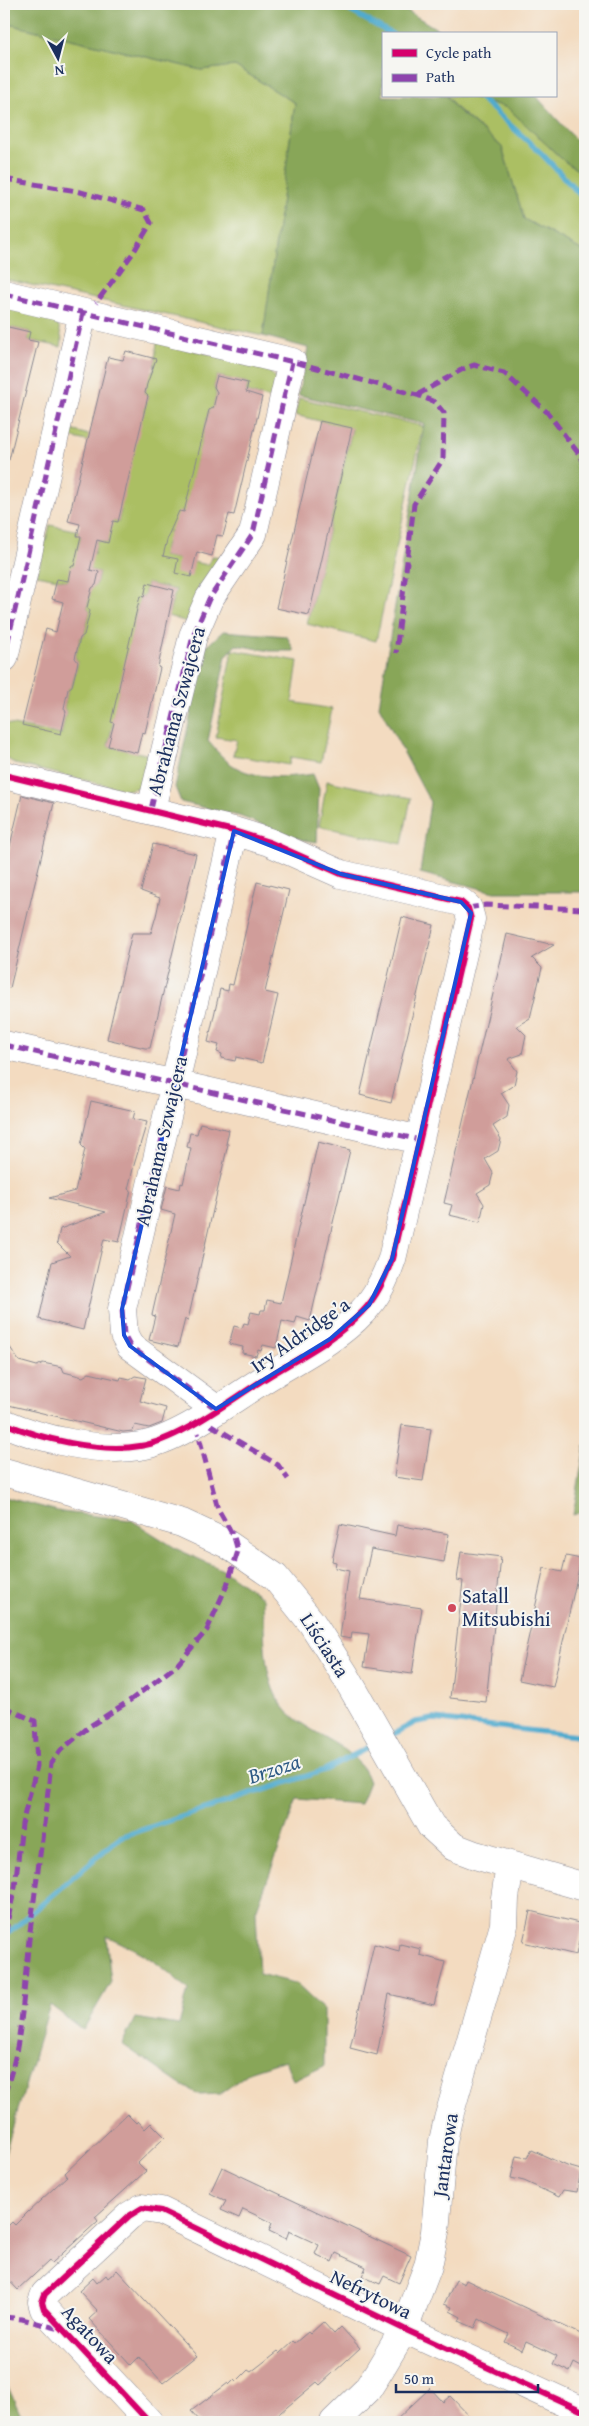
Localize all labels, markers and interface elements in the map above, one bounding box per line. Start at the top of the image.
north arrow [32,32,82,82]
legend [382,32,556,98]
text: Cycle path [426,42,492,63]
text: N [53,60,65,81]
text: Path [426,66,455,87]
street label: Abrahama Szwajcera [139,623,212,799]
street label: Abrahama Szwajcera [127,1052,194,1229]
street label: Iry Aldridge’a [244,1289,356,1380]
place label: Satall Mitsubishi [462,1581,551,1633]
marker: Satall Mitsubishi [446,1602,458,1614]
street label: Liściasta [294,1607,357,1683]
water label: Brzoza [243,1745,304,1792]
street label: Jantarowa [424,2110,465,2202]
street label: Nefrytowa [326,2261,417,2326]
street label: Agatowa [55,2297,126,2370]
scale bar [396,2361,539,2393]
text: 50 m [404,2368,435,2389]

